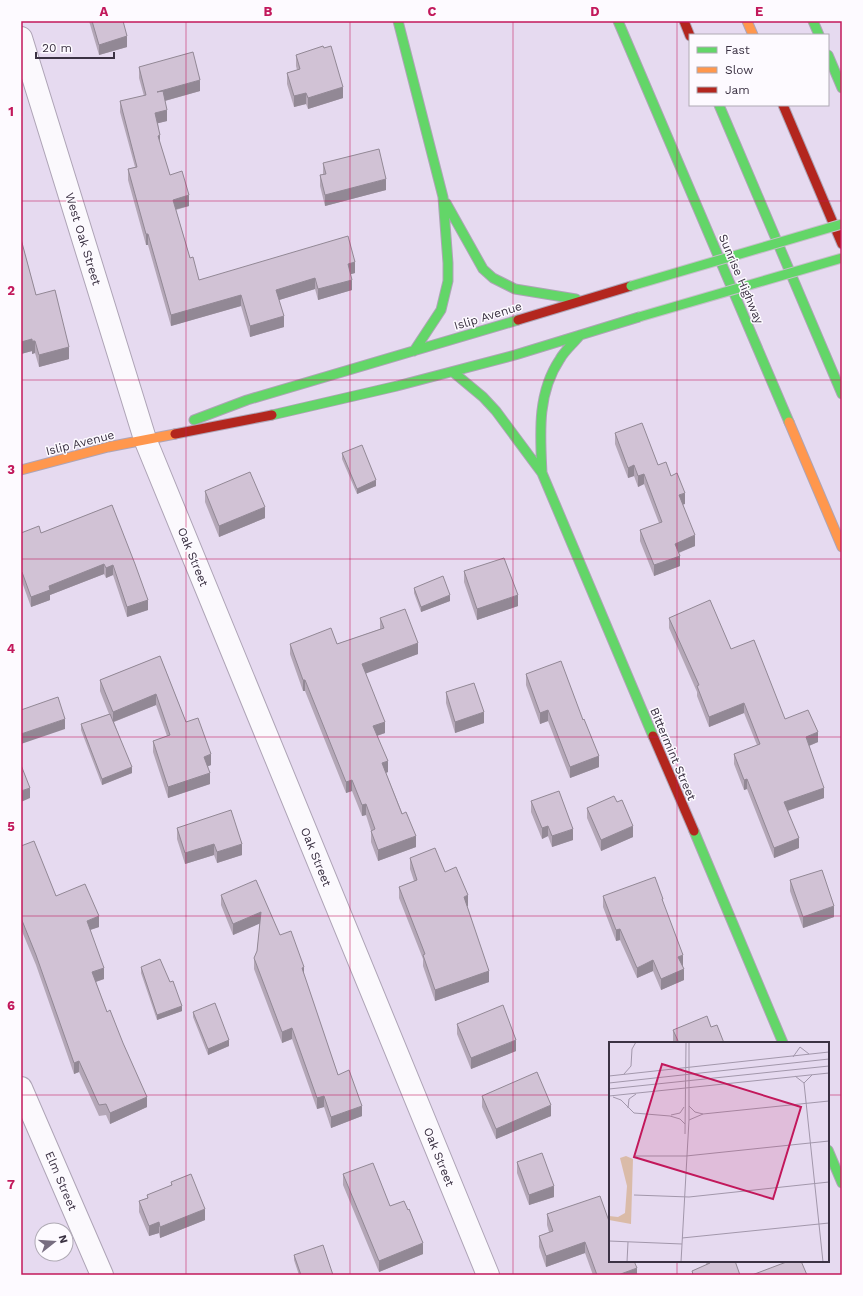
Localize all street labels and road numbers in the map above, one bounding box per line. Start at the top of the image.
street label: West Oak Street [62,191,104,287]
street label: Sunrise Highway [716,232,767,327]
street label: Islip Avenue [452,299,524,333]
street label: Islip Avenue [44,428,116,458]
street label: Oak Street [175,525,211,589]
street label: Bittermint Street [647,706,699,802]
street label: Oak Street [298,825,334,889]
street label: Oak Street [421,1125,457,1189]
street label: Elm Street [42,1149,80,1213]

